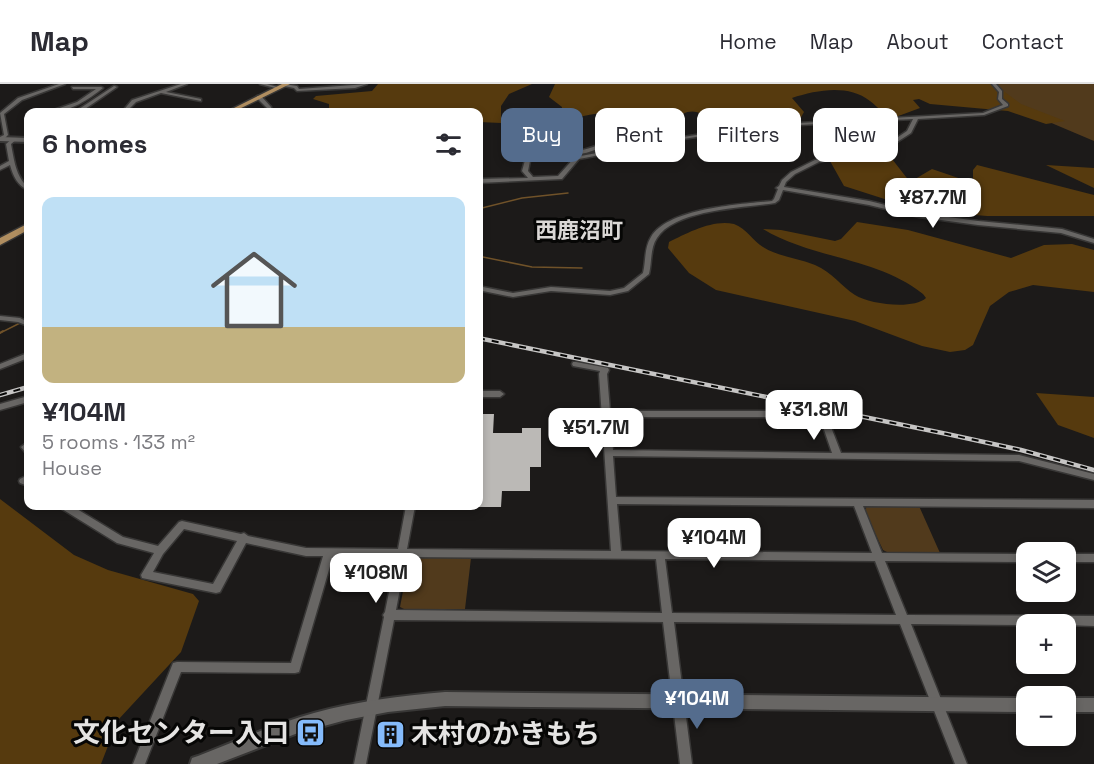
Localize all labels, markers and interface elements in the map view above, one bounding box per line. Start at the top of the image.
text: Map [30,23,89,59]
text: Home [719,28,777,55]
text: Map [810,28,854,55]
text: About [887,28,949,55]
text: Contact [982,28,1064,55]
chip: Buy [501,108,583,162]
chip: Rent [595,108,685,162]
chip: Filters [697,108,801,162]
chip: New [813,108,898,162]
text: 6 homes [42,127,147,161]
icon: filters [432,128,465,161]
pin: ¥87.7M [884,178,982,229]
text: ¥87.7M [899,184,967,210]
district label: 西鹿沼町 [535,216,623,244]
icon: home [200,236,308,344]
pin: ¥31.8M [765,390,863,441]
text: ¥104M [42,395,126,429]
text: ¥31.8M [780,396,848,422]
pin: ¥51.7M [547,408,645,459]
text: ¥51.7M [562,414,630,440]
text: 5 rooms · 133 m² [42,429,195,455]
text: House [42,455,102,481]
pin: ¥104M [672,518,756,569]
text: ¥104M [682,524,746,550]
map controls [1016,542,1076,746]
button: layers [1016,542,1076,602]
pin: ¥108M [334,553,418,604]
text: ¥108M [344,559,408,585]
button: + [1016,614,1076,674]
pin: ¥104M [655,679,739,730]
text: ¥104M [665,685,729,711]
button: − [1016,686,1076,746]
place label: 文化センター入口 [73,715,289,750]
place label: 木村のかきもち [411,716,600,751]
bus stop icon: 文化センター入口 [294,717,326,749]
building icon: 木村のかきもち [374,718,406,750]

